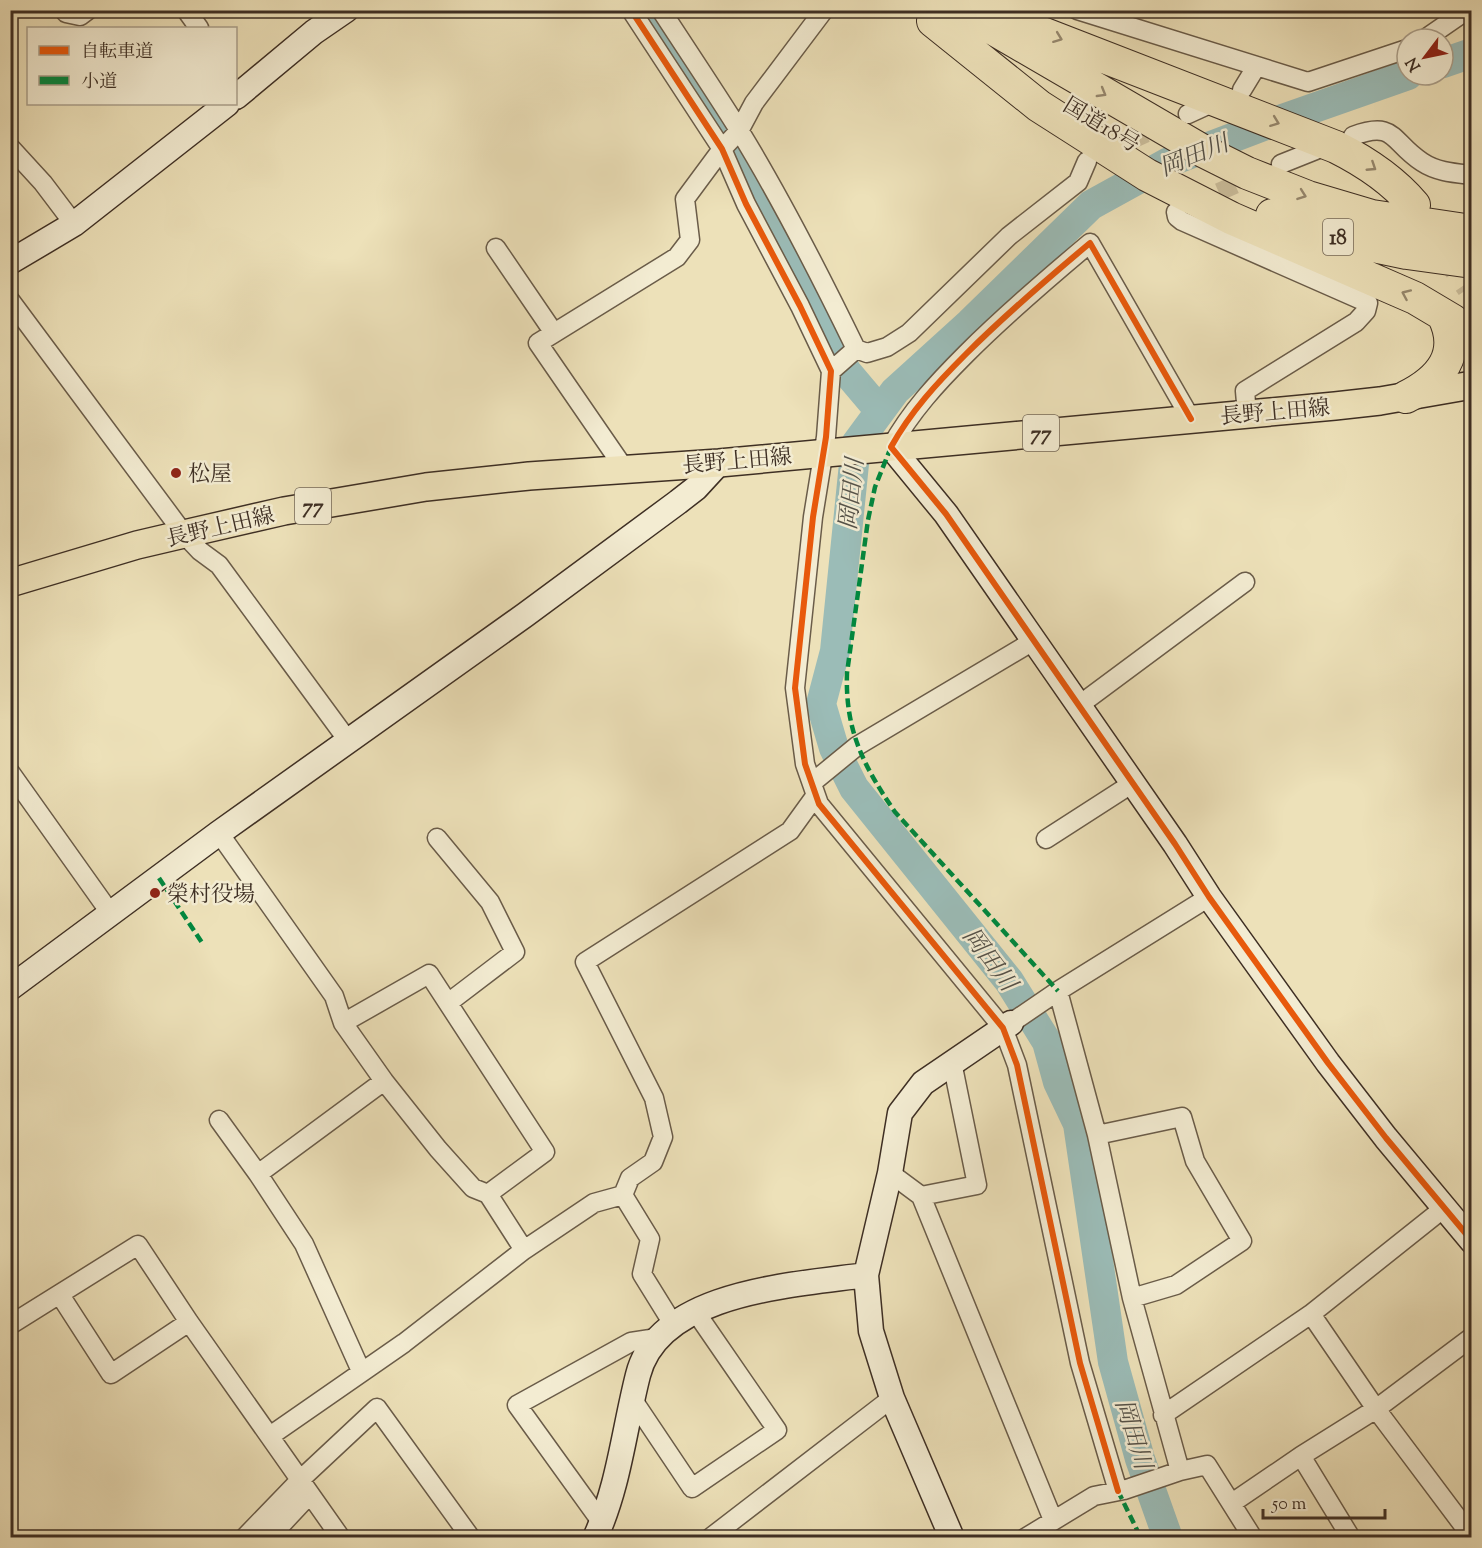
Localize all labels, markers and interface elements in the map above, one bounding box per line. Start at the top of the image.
legend [27,27,237,105]
north arrow [1395,27,1455,87]
one-way arrow [1052,31,1063,43]
text: 自転車道 [81,40,153,66]
text: N [1401,52,1428,75]
text: 小道 [81,70,117,96]
one-way arrow [1096,85,1106,97]
street label: 国道18号 [1056,91,1145,162]
one-way arrow [1269,115,1280,127]
water label: 岡田川 [1155,126,1237,186]
one-way arrow [1365,159,1376,170]
one-way arrow [1296,187,1306,200]
road number: 18 [1323,219,1353,255]
one-way arrow [1401,289,1412,301]
street label: 長野上田線 [1219,393,1331,435]
road number: 77 [1023,415,1059,451]
street label: 長野上田線 [681,442,793,484]
water label: 岡田川 [832,454,874,532]
place label: 松屋 [188,460,232,492]
marker: 松屋 [169,466,183,480]
road number: 77 [295,488,331,524]
street label: 長野上田線 [163,501,278,557]
place label: 榮村役場 [167,880,255,912]
marker: 榮村役場 [148,886,162,900]
water label: 岡田川 [953,921,1025,1002]
water label: 岡田川 [1105,1395,1160,1477]
scale bar [1263,1482,1384,1520]
text: 50 m [1271,1492,1307,1518]

